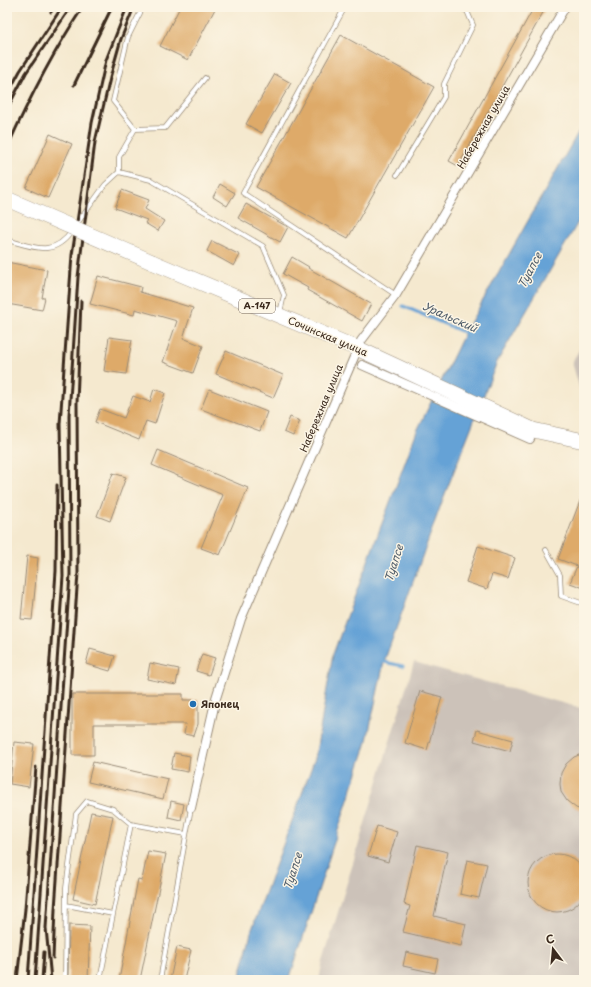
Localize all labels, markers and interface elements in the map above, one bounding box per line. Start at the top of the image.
street label: Набережная улица [452,82,513,171]
water label: Туапсе [513,248,547,291]
water label: Уральский [420,297,481,337]
road number: А-147 [239,299,275,313]
street label: Сочинская улица [286,312,371,359]
street label: Набережная улица [295,361,346,454]
water label: Туапсе [380,541,408,584]
place label: Японец [201,696,239,711]
marker: Японец [188,699,198,709]
water label: Туапсе [279,849,307,892]
north arrow [533,929,573,969]
text: С [544,930,556,948]

